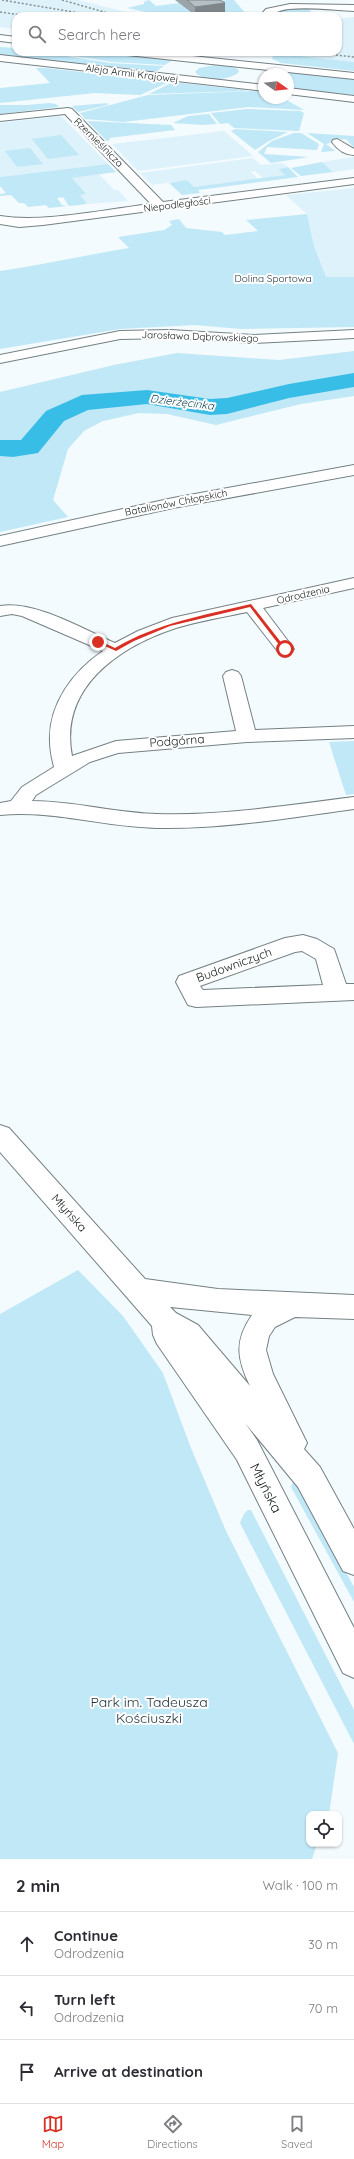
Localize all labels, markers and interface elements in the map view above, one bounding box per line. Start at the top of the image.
search box [12,12,342,56]
icon: search [26,23,48,45]
text: Search here [58,25,141,44]
street label: Aleja Armii Krajowej [85,61,179,86]
north arrow [258,68,294,104]
street label: Rzemieślnicza [71,115,126,170]
street label: Niepodległości [143,194,211,215]
park label: Dolina Sportowa [235,272,311,285]
street label: Jarosława Dąbrowskiego [141,328,259,345]
water label: Dzierżęcinka [149,391,216,413]
street label: Batalionów Chłopskich [124,486,228,519]
street label: Odrodzenia [275,582,331,607]
route end [89,633,107,651]
route start [276,640,294,658]
street label: Podgórna [149,731,205,750]
street label: Budowniczych [194,944,274,985]
street label: Młyńska [48,1191,90,1235]
street label: Młyńska [246,1460,286,1516]
park label: Park im. Tadeusza Kościuszki [90,1693,208,1727]
map controls [306,1811,342,1847]
button: locate [306,1811,342,1847]
text: 2 min [16,1875,60,1896]
text: Walk · 100 m [262,1877,338,1893]
text: Continue [54,1926,118,1945]
icon: ahead [16,1933,38,1955]
text: 30 m [308,1936,338,1952]
text: Odrodzenia [54,1945,124,1961]
text: Turn left [54,1990,116,2009]
icon: left [16,1997,38,2019]
text: 70 m [308,2000,338,2016]
text: Odrodzenia [54,2009,124,2025]
icon: arrive [16,2061,38,2083]
text: Arrive at destination [54,2062,203,2081]
tab: Map [42,2113,64,2151]
tab: Directions [147,2113,198,2151]
tab: Saved [281,2113,312,2151]

